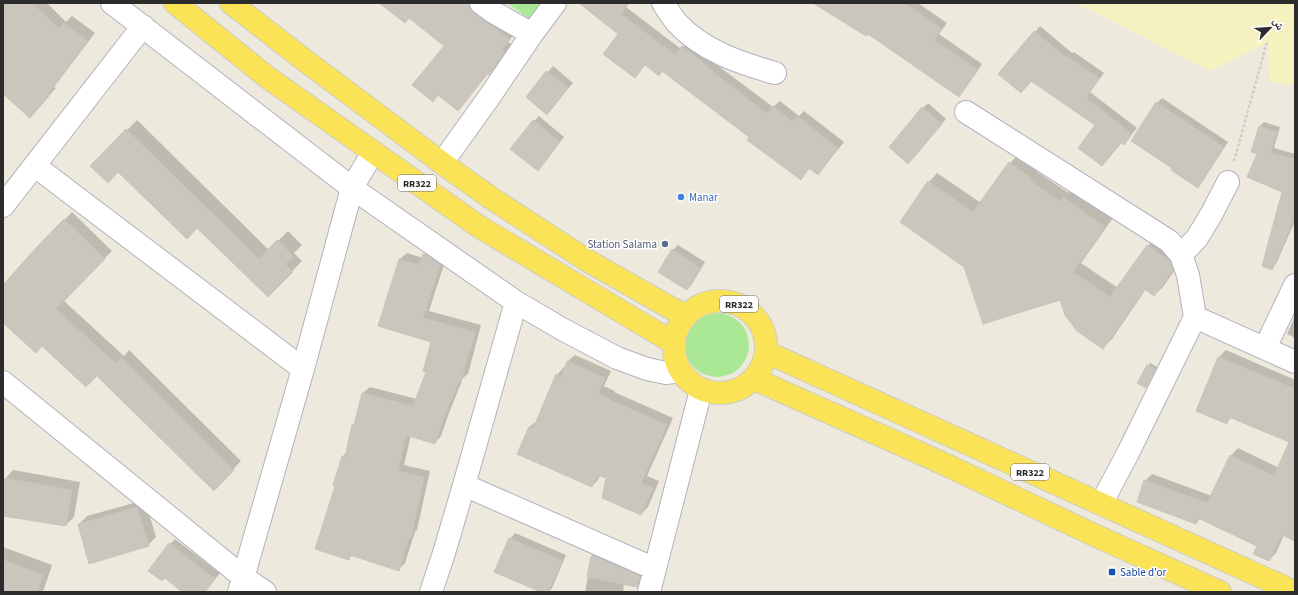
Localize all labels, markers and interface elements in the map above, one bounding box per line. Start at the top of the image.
north arrow [1250,8,1290,48]
text: ش [1269,16,1288,33]
road number: RR322 [398,175,436,191]
place label: Manar [689,190,718,205]
marker: Manar [676,192,686,202]
place label: Station Salama [587,237,657,252]
marker: Station Salama [660,239,670,249]
road number: RR322 [720,296,758,312]
road number: RR322 [1011,464,1049,480]
place label: Sable d'or [1120,565,1166,580]
marker: Sable d'or [1107,567,1117,577]

